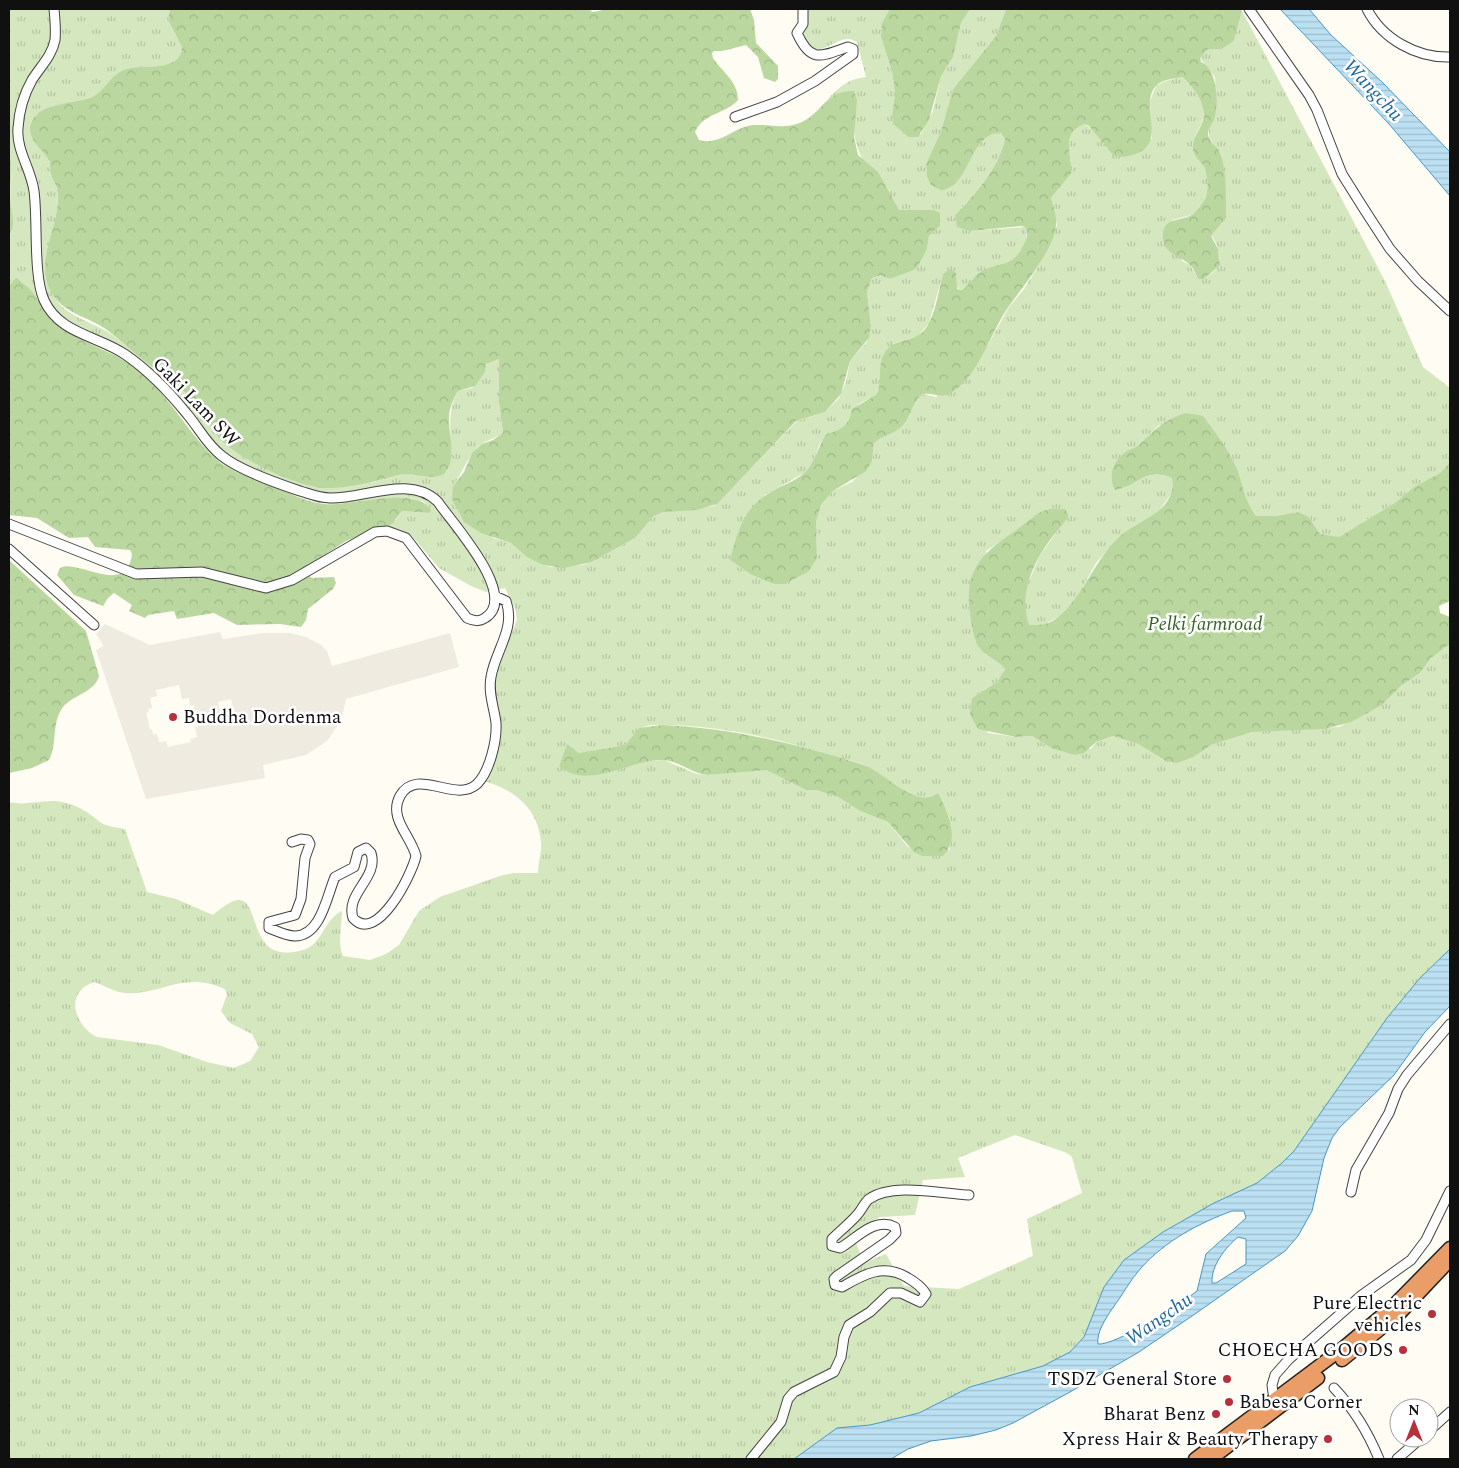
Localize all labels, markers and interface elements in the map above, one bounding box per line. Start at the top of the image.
water label: Wangchu [1336,52,1410,129]
street label: Gaki Lam SW [145,350,247,454]
park label: Pelki farmroad [1148,610,1263,639]
place label: Buddha Dordenma [183,703,342,732]
marker: Buddha Dordenma [167,711,179,723]
water label: Wangchu [1119,1284,1199,1353]
place label: Pure Electric vehicles [1312,1289,1422,1340]
marker: Pure Electric vehicles [1426,1308,1438,1320]
place label: CHOECHA GOODS [1218,1336,1393,1365]
marker: CHOECHA GOODS [1397,1344,1409,1356]
place label: TSDZ General Store [1047,1365,1217,1394]
marker: TSDZ General Store [1221,1373,1233,1385]
place label: Babesa Corner [1239,1388,1363,1417]
marker: Babesa Corner [1223,1396,1235,1408]
north arrow [1389,1398,1439,1448]
place label: Bharat Benz [1103,1400,1206,1429]
text: N [1408,1400,1420,1421]
marker: Bharat Benz [1210,1408,1222,1420]
place label: Xpress Hair & Beauty Therapy [1062,1425,1319,1454]
marker: Xpress Hair & Beauty Therapy [1322,1433,1334,1445]

